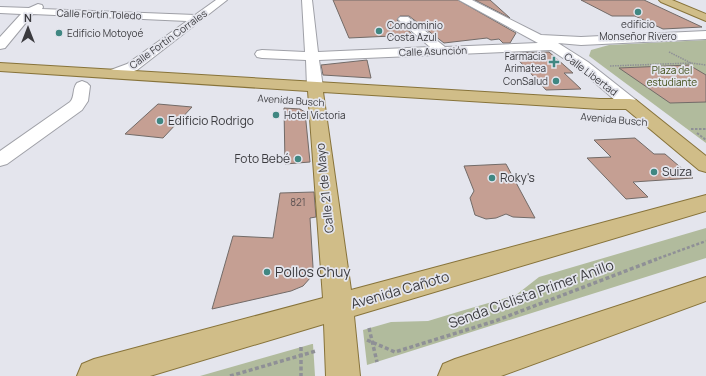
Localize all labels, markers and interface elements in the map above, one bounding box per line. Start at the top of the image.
street label: Calle Fortín Toledo [56,6,142,22]
street label: Calle Fortín Corrales [126,6,210,72]
marker: edificio Monseñor Rivero [633,7,643,17]
north arrow [8,8,48,48]
text: N [24,10,32,25]
place label: edificio Monseñor Rivero [599,17,677,43]
place label: Condominio Costa Azul [387,18,443,44]
place label: Edificio Motoyoé [67,26,143,40]
marker: Condominio Costa Azul [374,26,384,36]
marker: Edificio Motoyoé [54,28,64,38]
street label: Calle Asunción [399,43,467,59]
place label: Farmacia Arimatea [505,49,546,75]
street label: Calle Libertad [561,49,621,99]
marker: Farmacia Arimatea [549,57,559,67]
park label: Plaza del estudiante [647,63,697,89]
place label: ConSalud [503,74,548,88]
marker: ConSalud [551,76,561,86]
street label: Avenida Busch [257,91,325,109]
place label: Hotel Victoria [284,108,346,122]
street label: Avenida Busch [580,109,648,129]
marker: Hotel Victoria [271,110,281,120]
place label: Edificio Rodrigo [168,112,254,129]
marker: Edificio Rodrigo [155,116,165,126]
street label: Calle 21 de Mayo [311,142,338,234]
place label: Foto Bebé [234,150,290,167]
marker: Foto Bebé [293,154,303,164]
place label: Suiza [662,163,692,180]
marker: Suiza [649,167,659,177]
place label: Roky's [500,169,535,186]
marker: Roky's [487,173,497,183]
house number: 821 [290,195,306,209]
street label: Senda Ciclista Primer Anillo [446,255,616,332]
place label: Pollos Chuy [275,262,351,281]
street label: Avenida Cañoto [348,266,451,313]
marker: Pollos Chuy [262,267,272,277]

